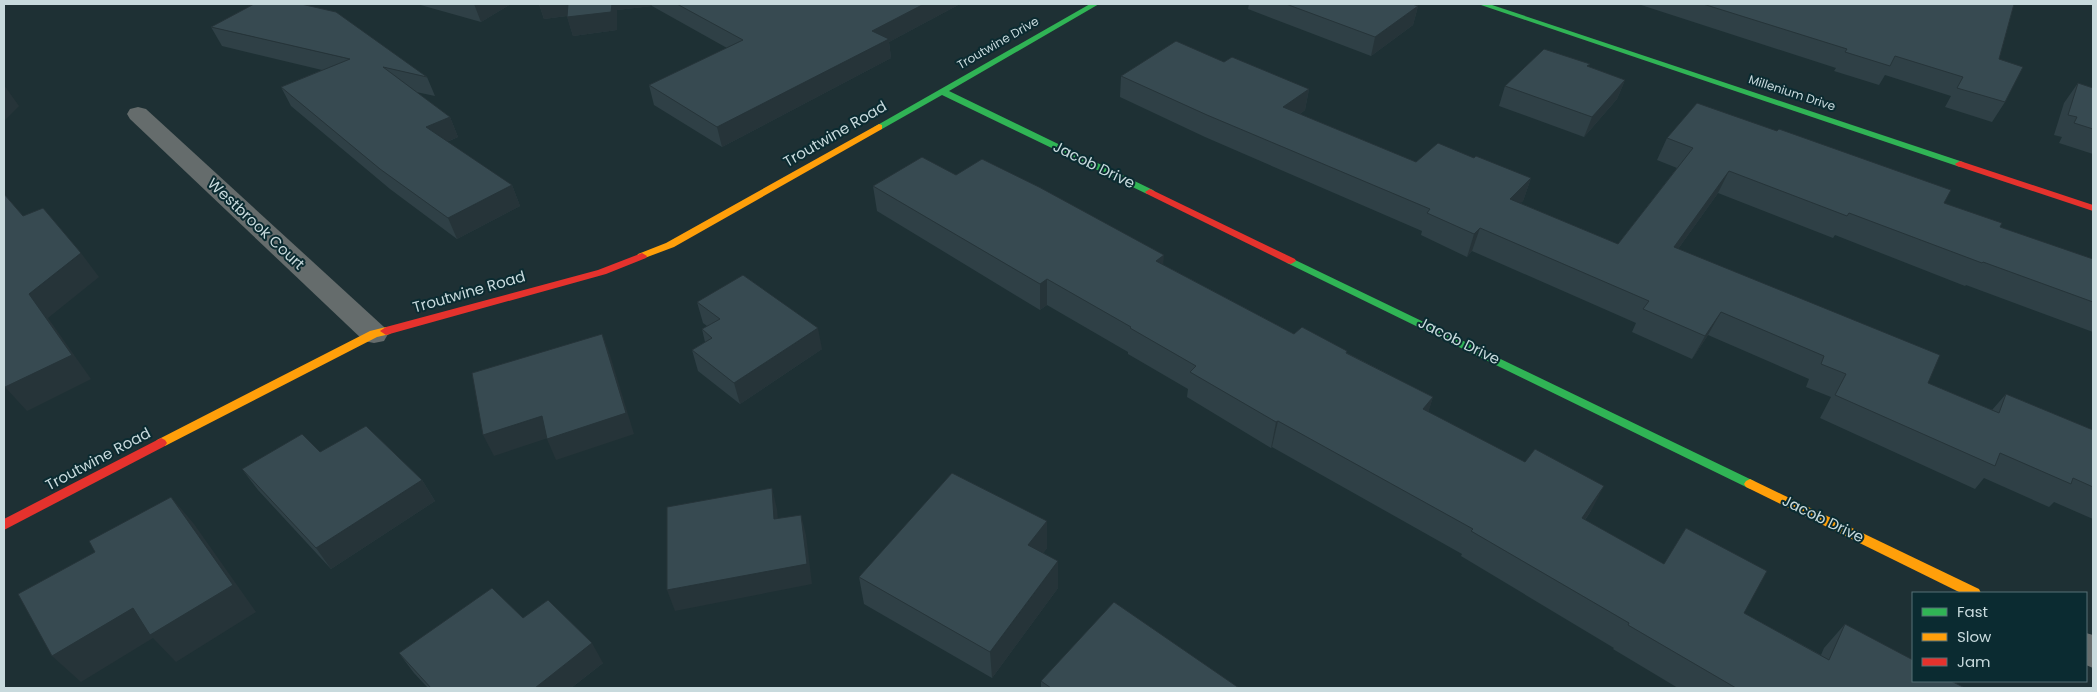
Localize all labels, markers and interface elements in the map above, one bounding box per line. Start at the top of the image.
street label: Troutwine Drive [954,12,1042,73]
street label: Millenium Drive [1746,70,1838,115]
street label: Troutwine Road [779,95,890,172]
street label: Jacob Drive [1050,136,1139,193]
street label: Westbrook Court [203,173,309,274]
street label: Troutwine Road [410,265,528,318]
street label: Jacob Drive [1415,312,1504,369]
street label: Troutwine Road [42,422,154,495]
street label: Jacob Drive [1779,490,1868,547]
legend [1912,592,2087,682]
text: Fast [1957,601,1988,622]
text: Slow [1957,626,1992,647]
text: Jam [1957,651,1991,672]

